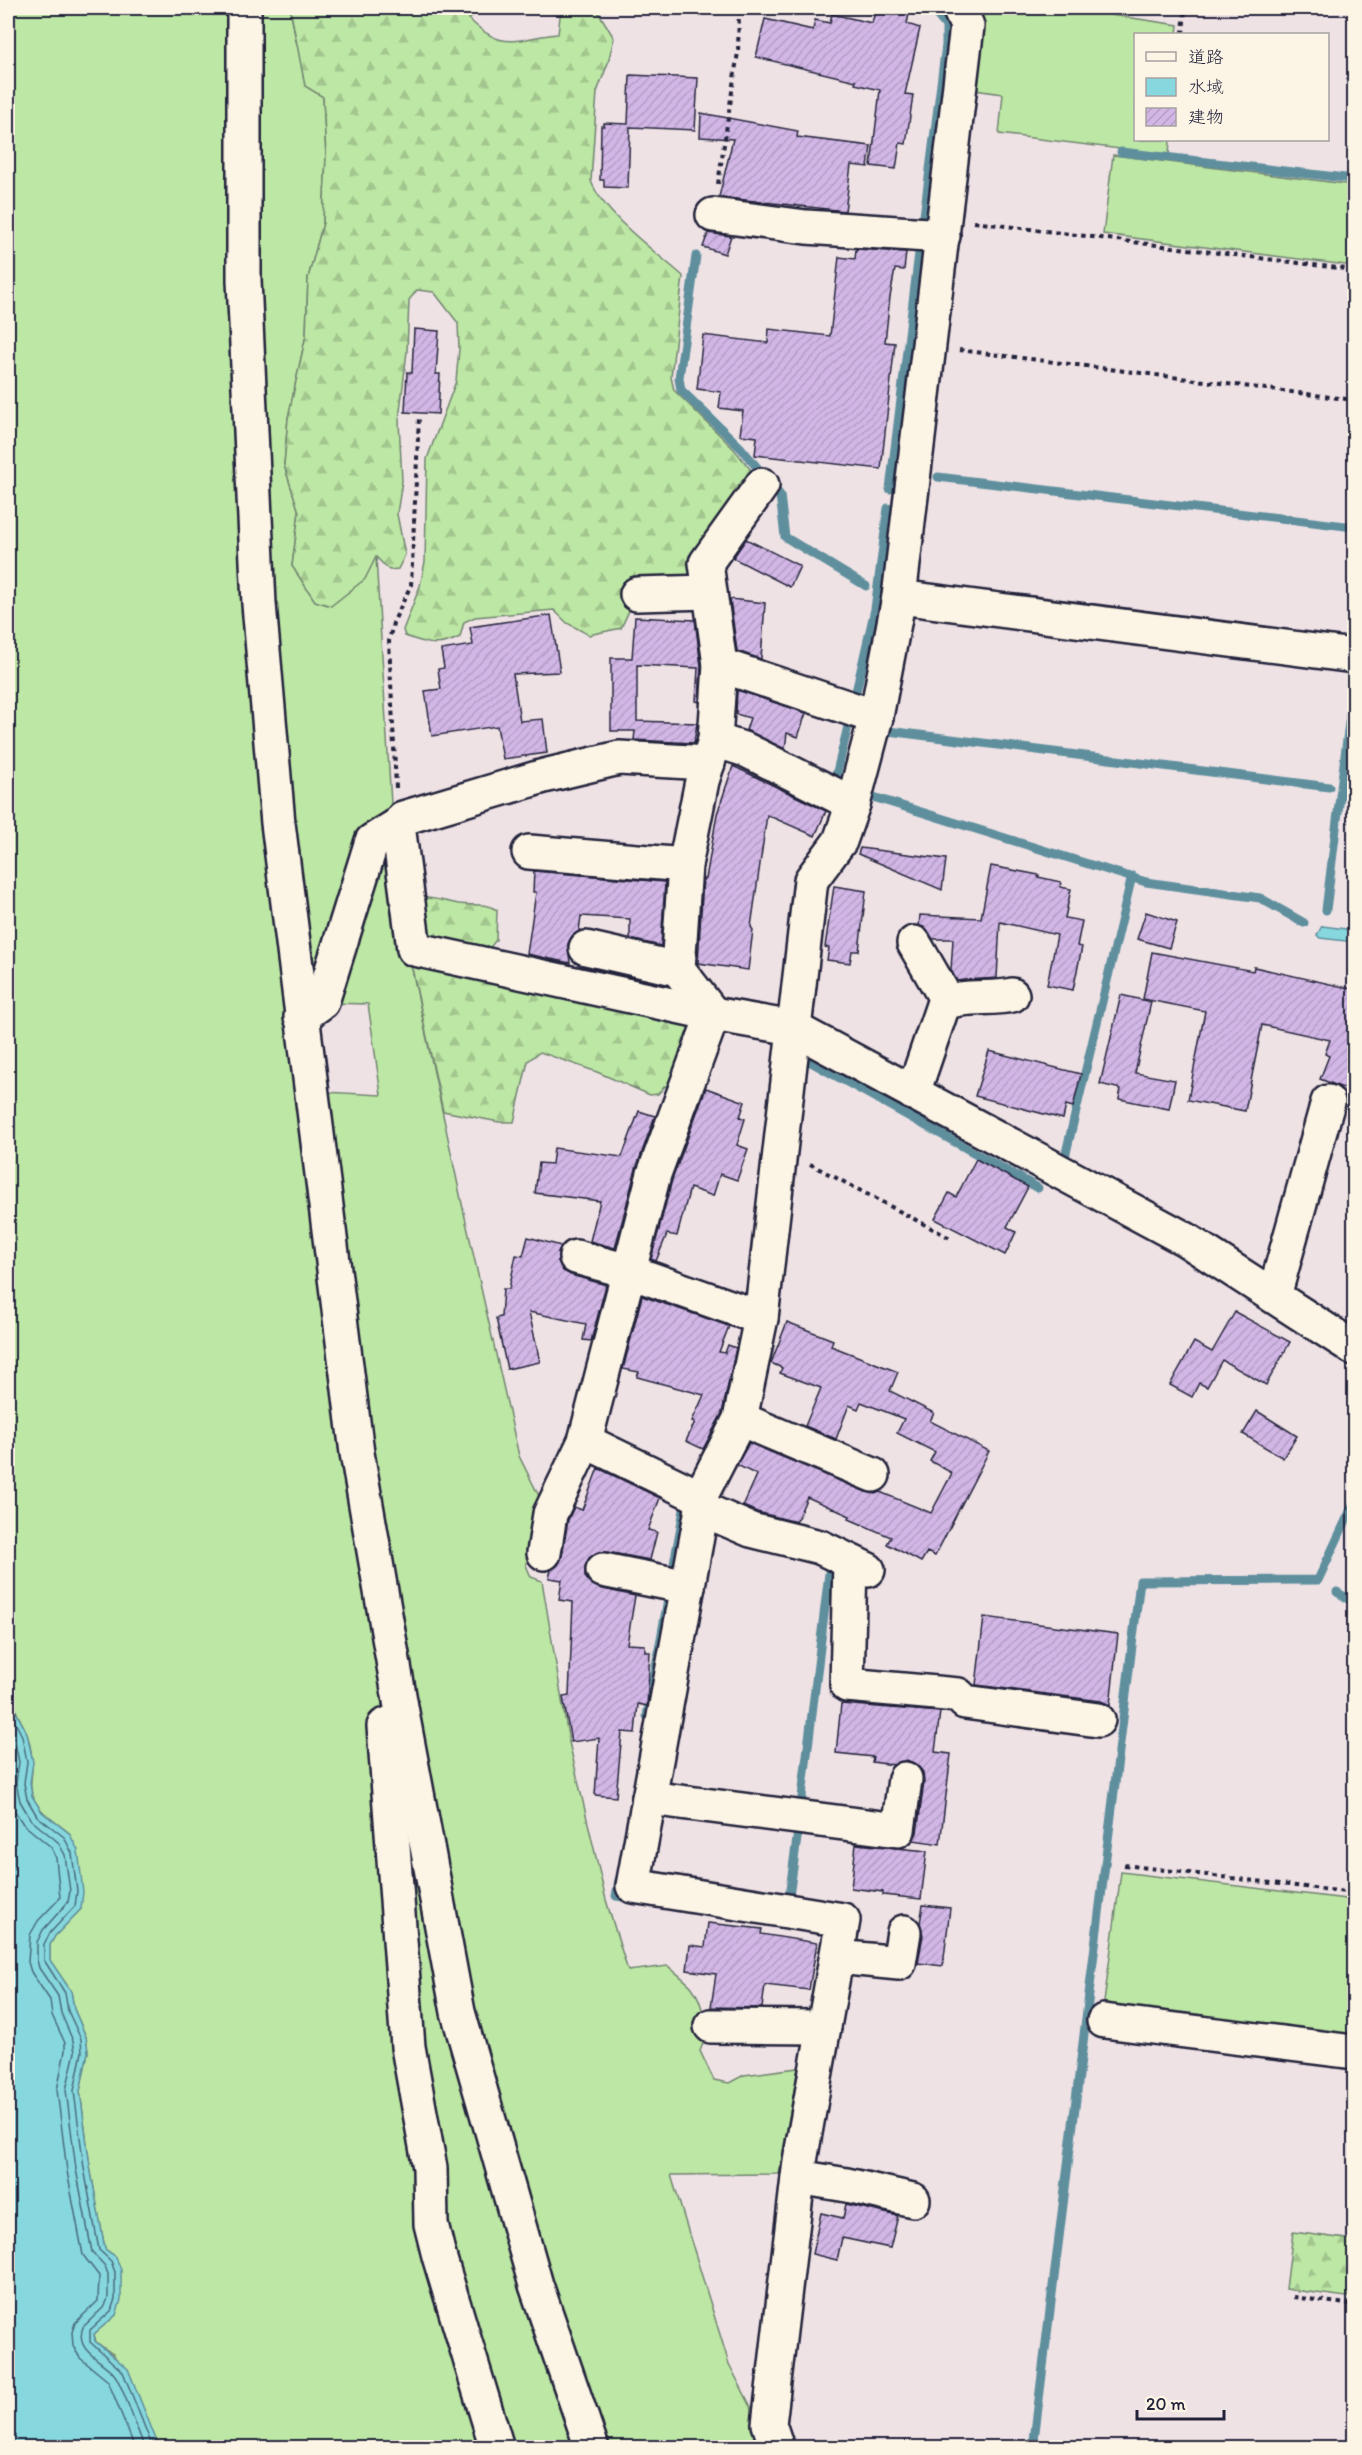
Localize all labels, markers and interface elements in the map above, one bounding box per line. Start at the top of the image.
legend [1134,33,1329,141]
text: 道路 [1188,46,1224,68]
text: 水域 [1188,76,1224,98]
text: 建物 [1188,106,1224,128]
scale bar [1137,2383,1224,2421]
text: 20 m [1146,2393,1186,2415]

